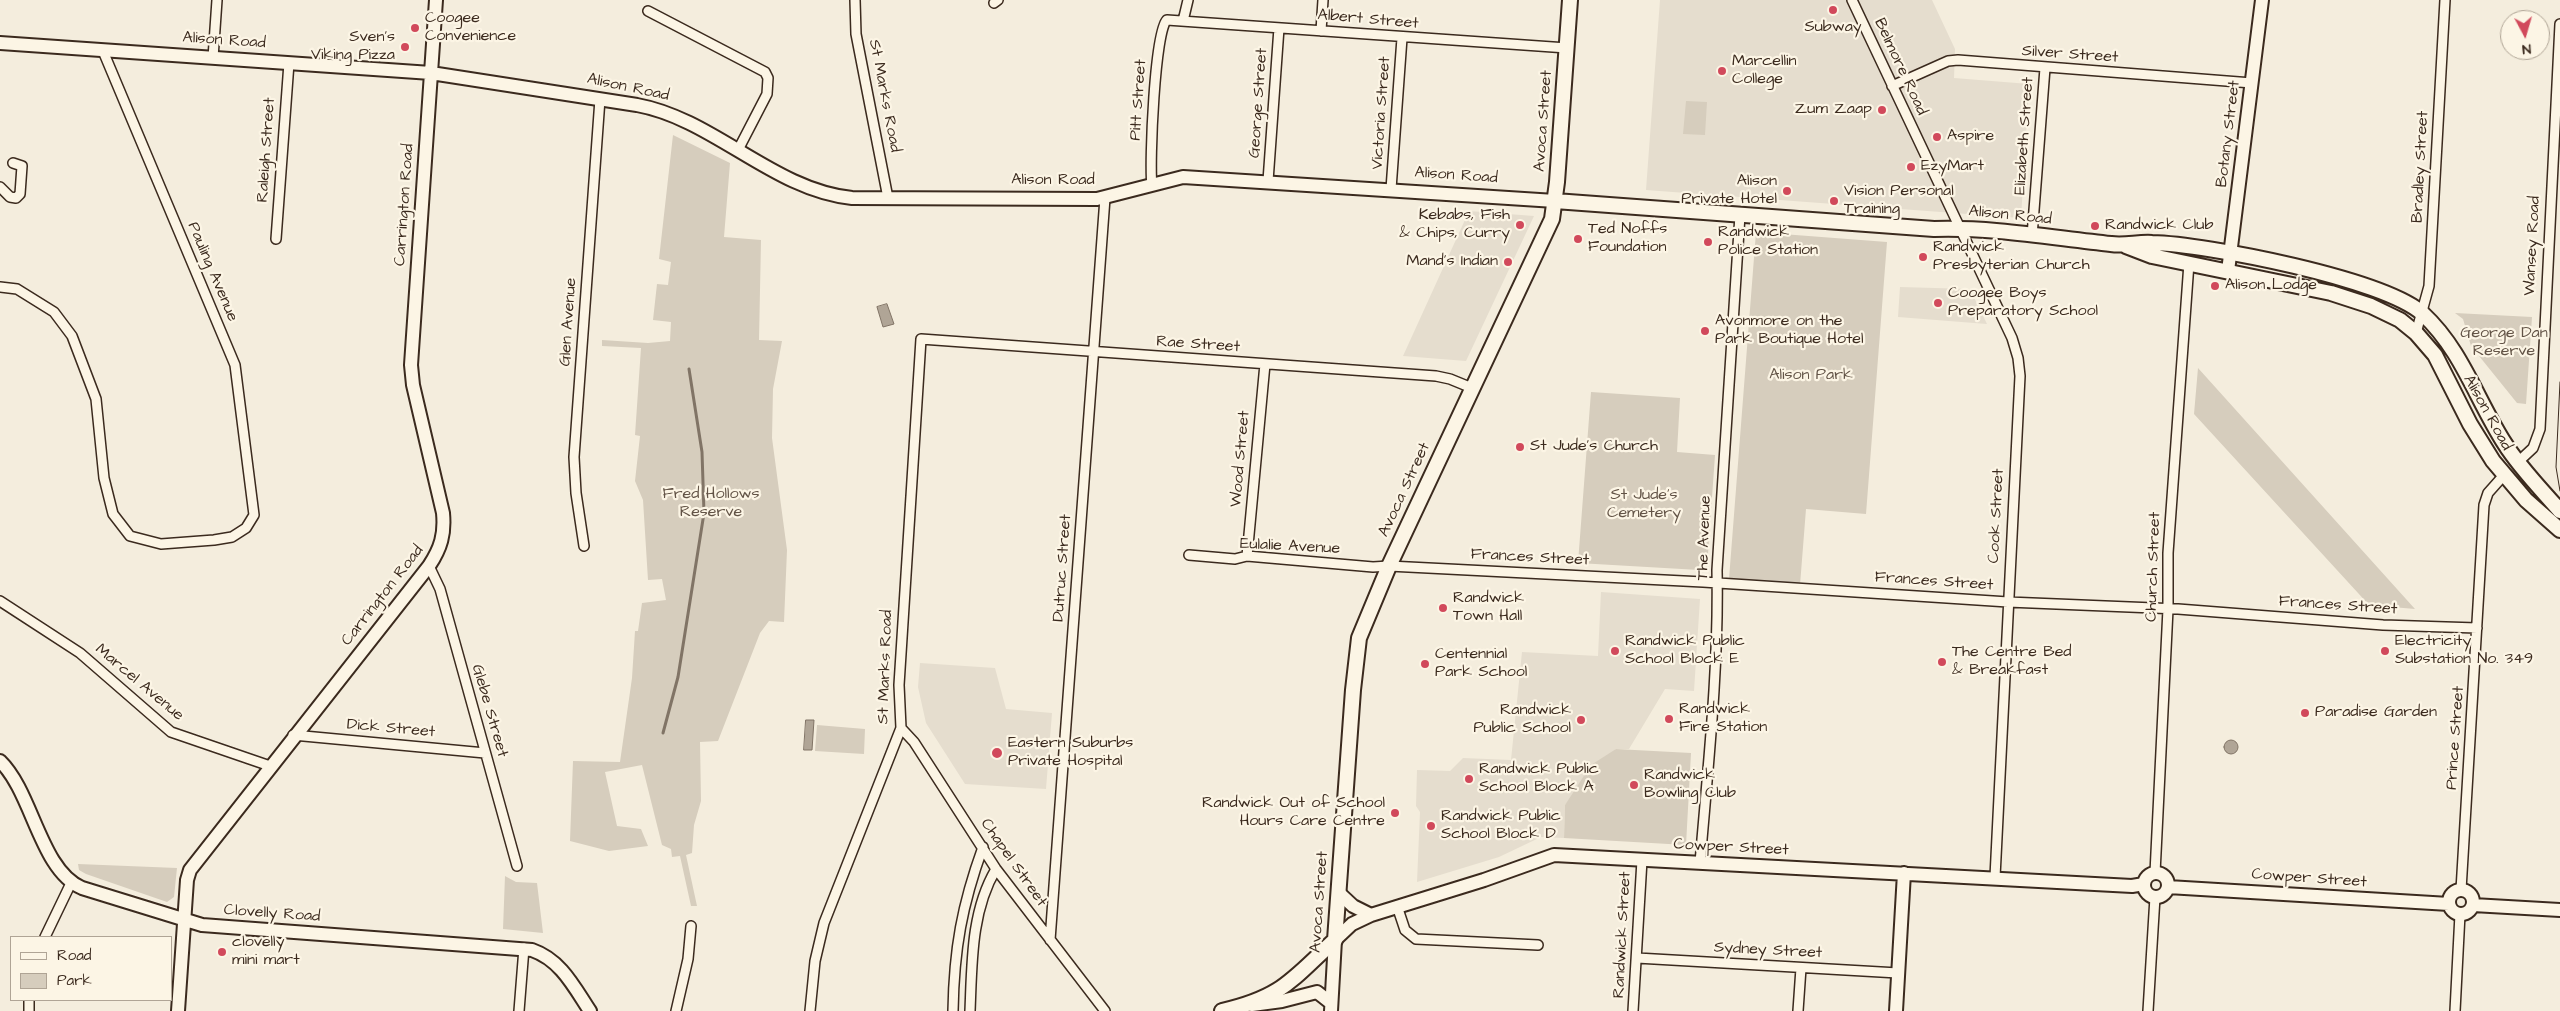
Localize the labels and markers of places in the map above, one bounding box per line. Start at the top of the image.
marker: Subway [1827,4,1839,16]
place label: Coogee Convenience [425,9,516,47]
place label: Subway [1804,18,1862,38]
marker: Coogee Convenience [409,22,421,34]
place label: Sven's Viking Pizza [311,28,395,66]
marker: Sven's Viking Pizza [399,41,411,53]
place label: Marcellin College [1732,52,1796,90]
marker: Marcellin College [1716,65,1728,77]
place label: Zum Zaap [1795,100,1872,120]
marker: Zum Zaap [1876,104,1888,116]
place label: Aspire [1947,127,1994,147]
marker: Aspire [1931,131,1943,143]
place label: EzyMart [1921,157,1984,177]
marker: EzyMart [1905,161,1917,173]
place label: Alison Private Hotel [1681,172,1777,210]
place label: Vision Personal Training [1844,182,1954,220]
marker: Alison Private Hotel [1781,185,1793,197]
marker: Vision Personal Training [1828,195,1840,207]
place label: Kebabs, Fish & Chips, Curry [1399,206,1510,244]
place label: Randwick Club [2105,216,2213,236]
marker: Kebabs, Fish & Chips, Curry [1514,219,1526,231]
place label: Ted Noffs Foundation [1588,220,1667,258]
marker: Randwick Club [2089,220,2101,232]
place label: Randwick Police Station [1718,223,1818,261]
marker: Ted Noffs Foundation [1572,233,1584,245]
marker: Randwick Police Station [1702,236,1714,248]
place label: Randwick Presbyterian Church [1933,238,2090,276]
marker: Randwick Presbyterian Church [1917,251,1929,263]
place label: Mand's Indian [1406,252,1498,272]
marker: Mand's Indian [1502,256,1514,268]
place label: Alison Lodge [2225,276,2317,296]
marker: Alison Lodge [2209,280,2221,292]
place label: Coogee Boys Preparatory School [1948,284,2098,322]
marker: Coogee Boys Preparatory School [1932,297,1944,309]
place label: Avonmore on the Park Boutique Hotel [1715,312,1864,350]
marker: Avonmore on the Park Boutique Hotel [1699,325,1711,337]
place label: St Jude's Church [1530,437,1658,457]
marker: St Jude's Church [1514,441,1526,453]
place label: Randwick Town Hall [1453,589,1524,627]
marker: Randwick Town Hall [1437,602,1449,614]
place label: Randwick Public School Block E [1625,632,1745,670]
place label: Electricity Substation No. 349 [2395,632,2533,670]
place label: The Centre Bed & Breakfast [1952,643,2072,681]
place label: Centennial Park School [1435,645,1527,683]
marker: Randwick Public School Block E [1609,645,1621,657]
marker: Electricity Substation No. 349 [2379,645,2391,657]
marker: The Centre Bed & Breakfast [1936,656,1948,668]
marker: Centennial Park School [1419,658,1431,670]
place label: Randwick Fire Station [1679,700,1767,738]
place label: Randwick Public School [1473,701,1571,739]
place label: Paradise Garden [2315,703,2437,723]
marker: Paradise Garden [2299,707,2311,719]
marker: Randwick Fire Station [1663,713,1675,725]
marker: Randwick Public School [1575,714,1587,726]
place label: Eastern Suburbs Private Hospital [1008,734,1133,772]
marker: Eastern Suburbs Private Hospital [990,746,1004,760]
place label: Randwick Public School Block A [1479,760,1599,798]
place label: Randwick Bowling Club [1644,766,1736,804]
marker: Randwick Public School Block A [1463,773,1475,785]
marker: Randwick Bowling Club [1628,779,1640,791]
place label: Randwick Out of School Hours Care Centre [1202,794,1385,832]
marker: Randwick Out of School Hours Care Centre [1389,807,1401,819]
place label: Randwick Public School Block D [1441,807,1561,845]
marker: Randwick Public School Block D [1425,820,1437,832]
place label: clovelly mini mart [232,933,300,971]
marker: clovelly mini mart [216,946,228,958]

